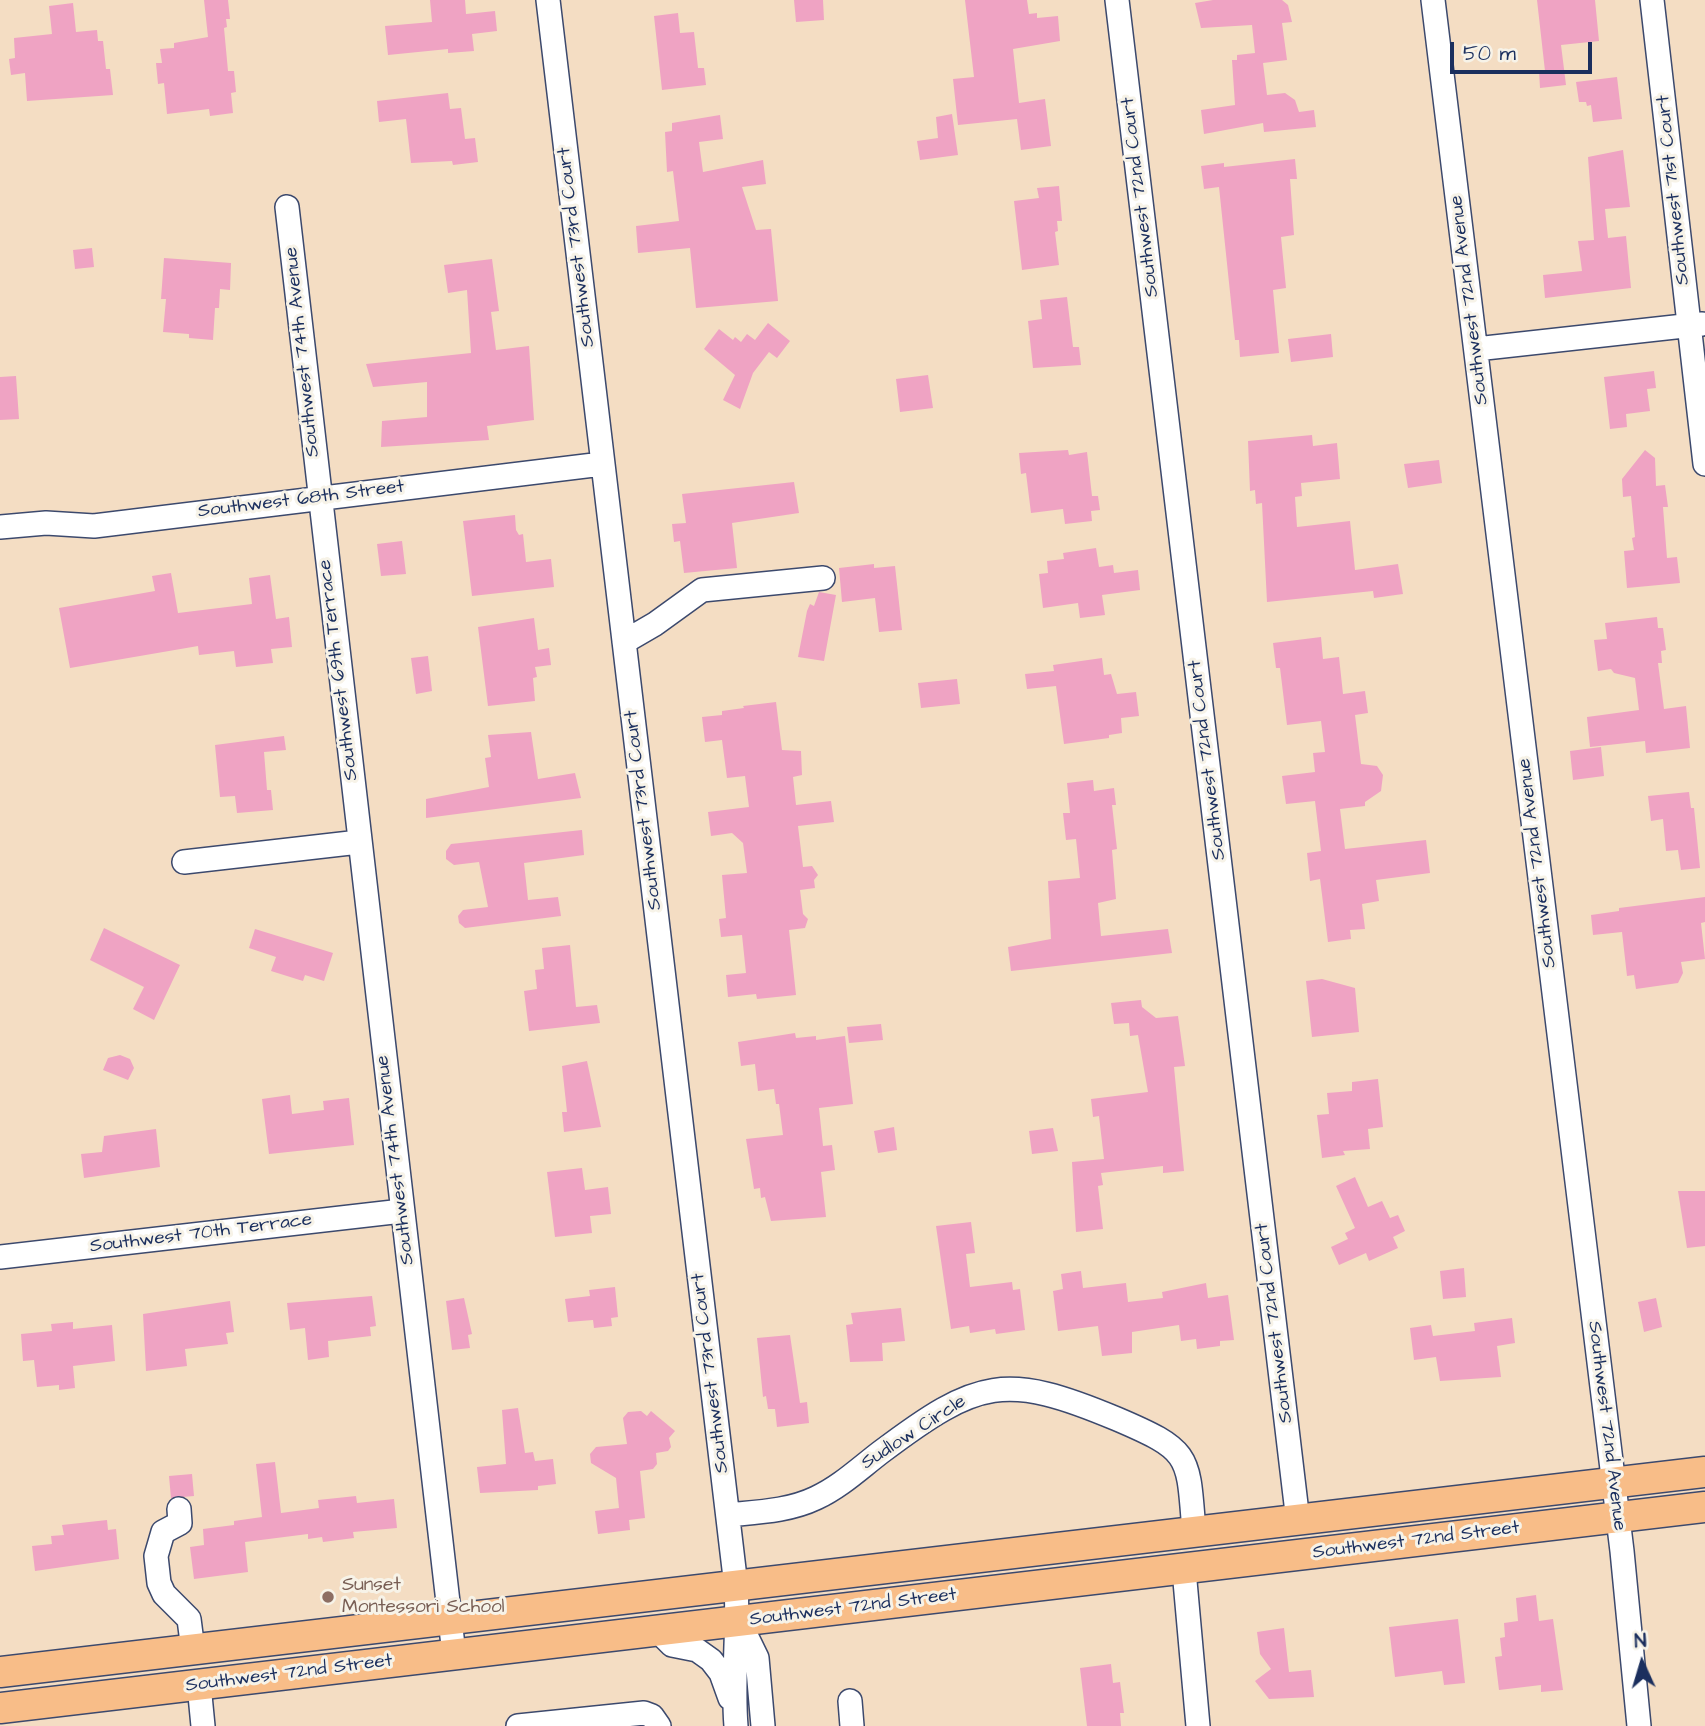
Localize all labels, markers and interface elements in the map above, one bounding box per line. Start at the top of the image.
scale bar [1453,28,1595,72]
text: 50 m [1463,39,1516,68]
street label: Southwest 71st Court [1653,94,1695,286]
street label: Southwest 72nd Court [1117,96,1165,298]
street label: Southwest 73rd Court [553,146,601,348]
street label: Southwest 72nd Avenue [1446,194,1494,406]
street label: Southwest 74th Avenue [281,246,325,458]
street label: Southwest 68th Street [197,476,405,524]
street label: Southwest 69th Terrace [314,558,364,782]
street label: Southwest 72nd Court [1184,659,1232,861]
street label: Southwest 73rd Court [620,709,668,911]
street label: Southwest 72nd Avenue [1514,757,1562,969]
street label: Southwest 74th Avenue [372,1054,420,1266]
street label: Southwest 70th Terrace [89,1209,313,1259]
street label: Southwest 72nd Court [1251,1222,1299,1424]
street label: Southwest 73rd Court [687,1272,735,1474]
street label: Southwest 72nd Avenue [1582,1320,1630,1532]
street label: Sudlow Circle [857,1391,971,1475]
street label: Southwest 72nd Street [1311,1517,1521,1565]
place label: Sunset Montessori School [342,1575,505,1619]
street label: Southwest 72nd Street [748,1584,958,1632]
marker: Sunset Montessori School [320,1589,336,1605]
north arrow [1607,1628,1677,1698]
text: N [1634,1628,1647,1655]
street label: Southwest 72nd Street [184,1650,394,1698]

